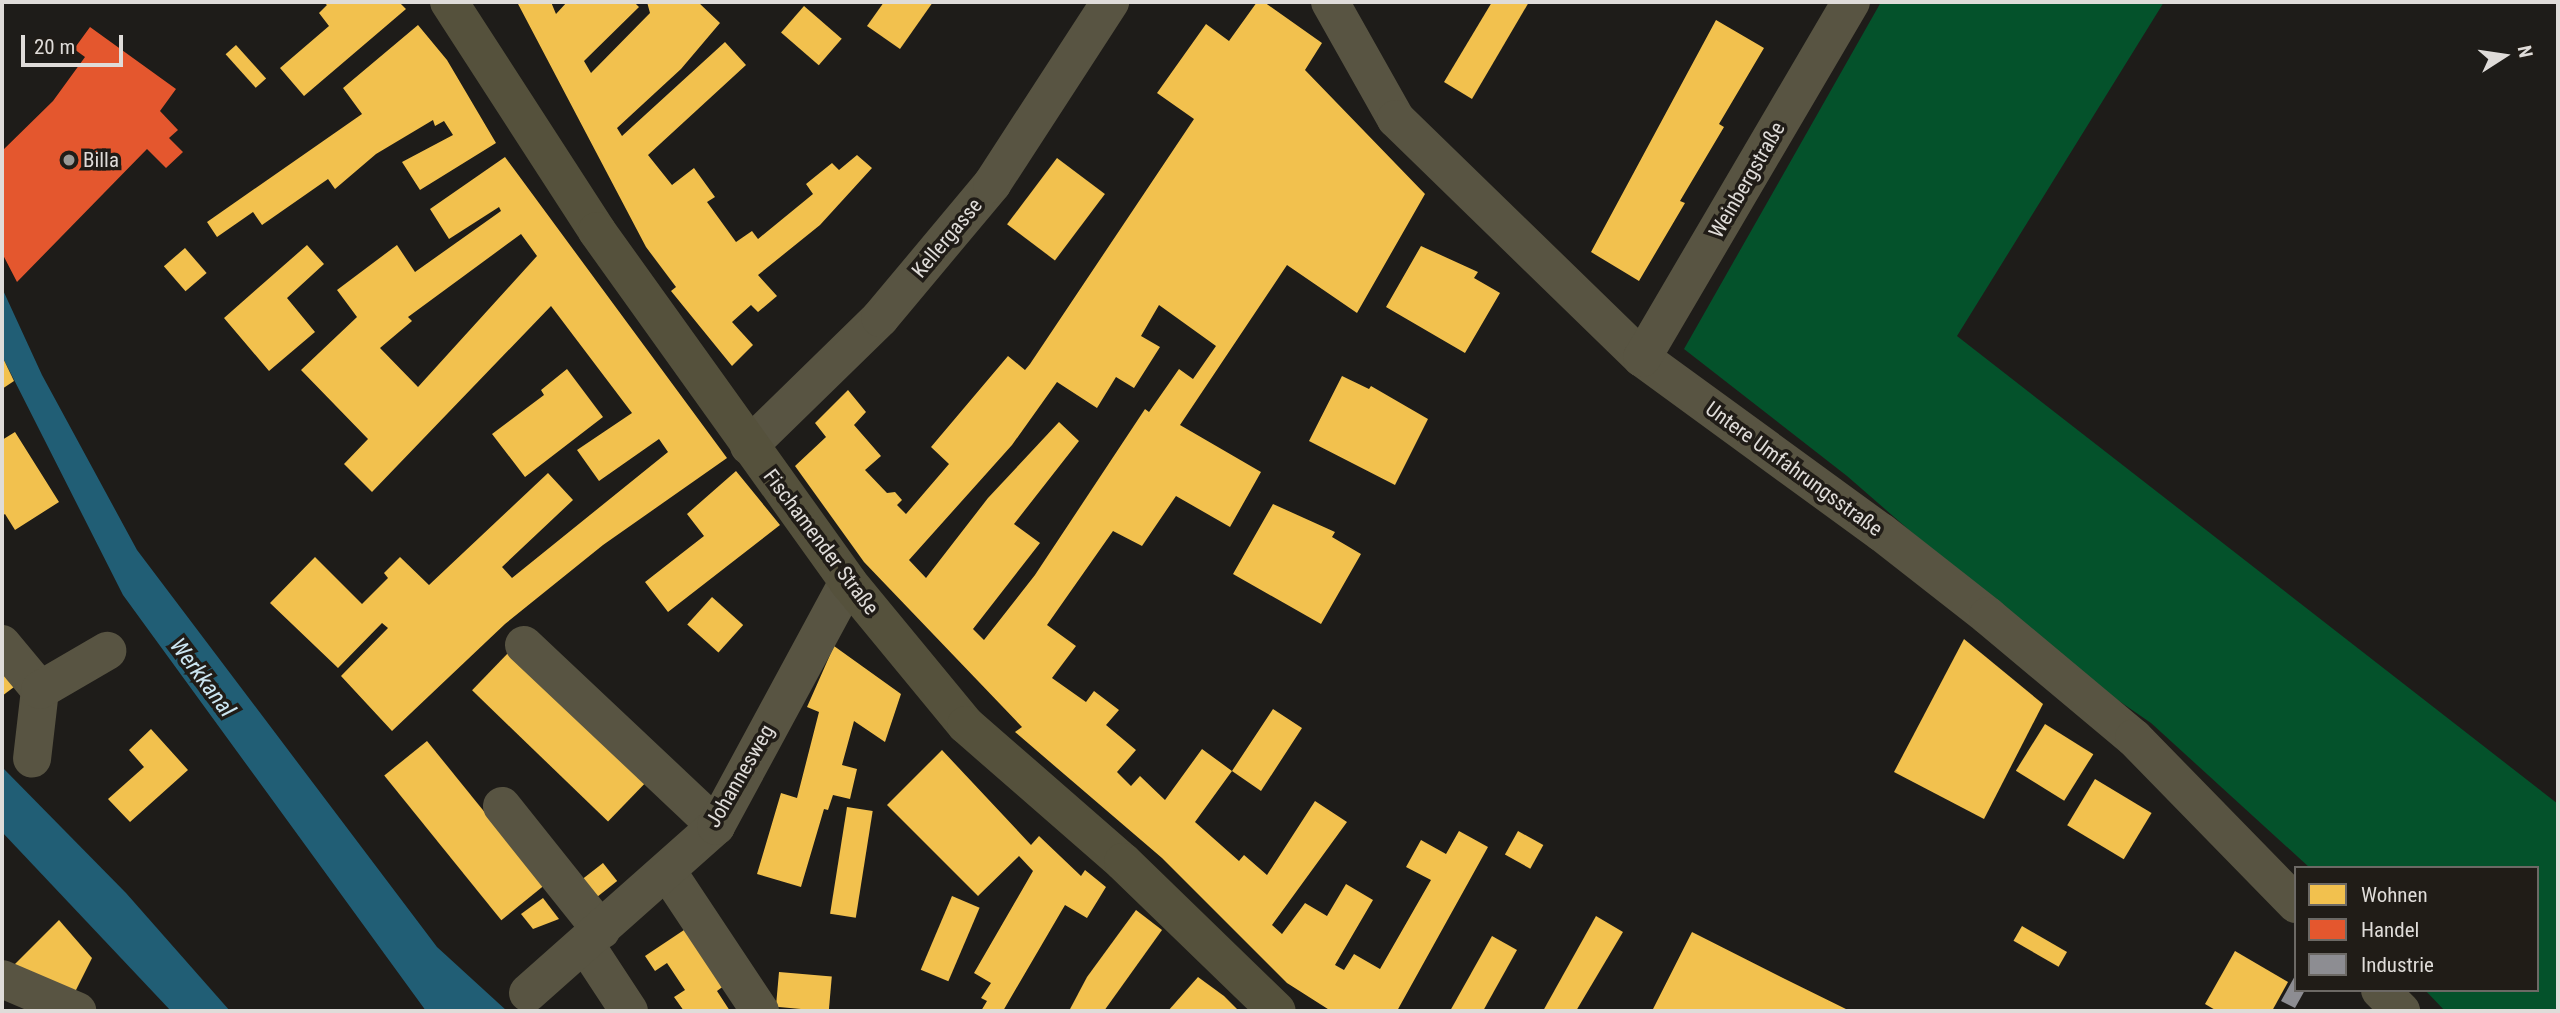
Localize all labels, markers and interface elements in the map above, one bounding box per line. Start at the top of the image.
scale bar [24,21,126,65]
north arrow [2469,21,2539,91]
text: 20 m [34,35,75,59]
text: N [2513,43,2537,60]
street label: Weinbergstraße [1704,117,1790,243]
place label: Billa [83,147,119,173]
marker: Billa [61,152,77,168]
street label: Kellergasse [906,193,988,283]
street label: Untere Umfahrungsstraße [1701,396,1887,542]
street label: Fischamender Straße [758,464,884,620]
water label: Werkkanal [164,633,240,723]
street label: Johannesweg [700,720,780,832]
legend [2294,866,2539,992]
text: Wohnen [2361,883,2428,907]
text: Handel [2361,918,2419,942]
text: Industrie [2361,953,2434,977]

